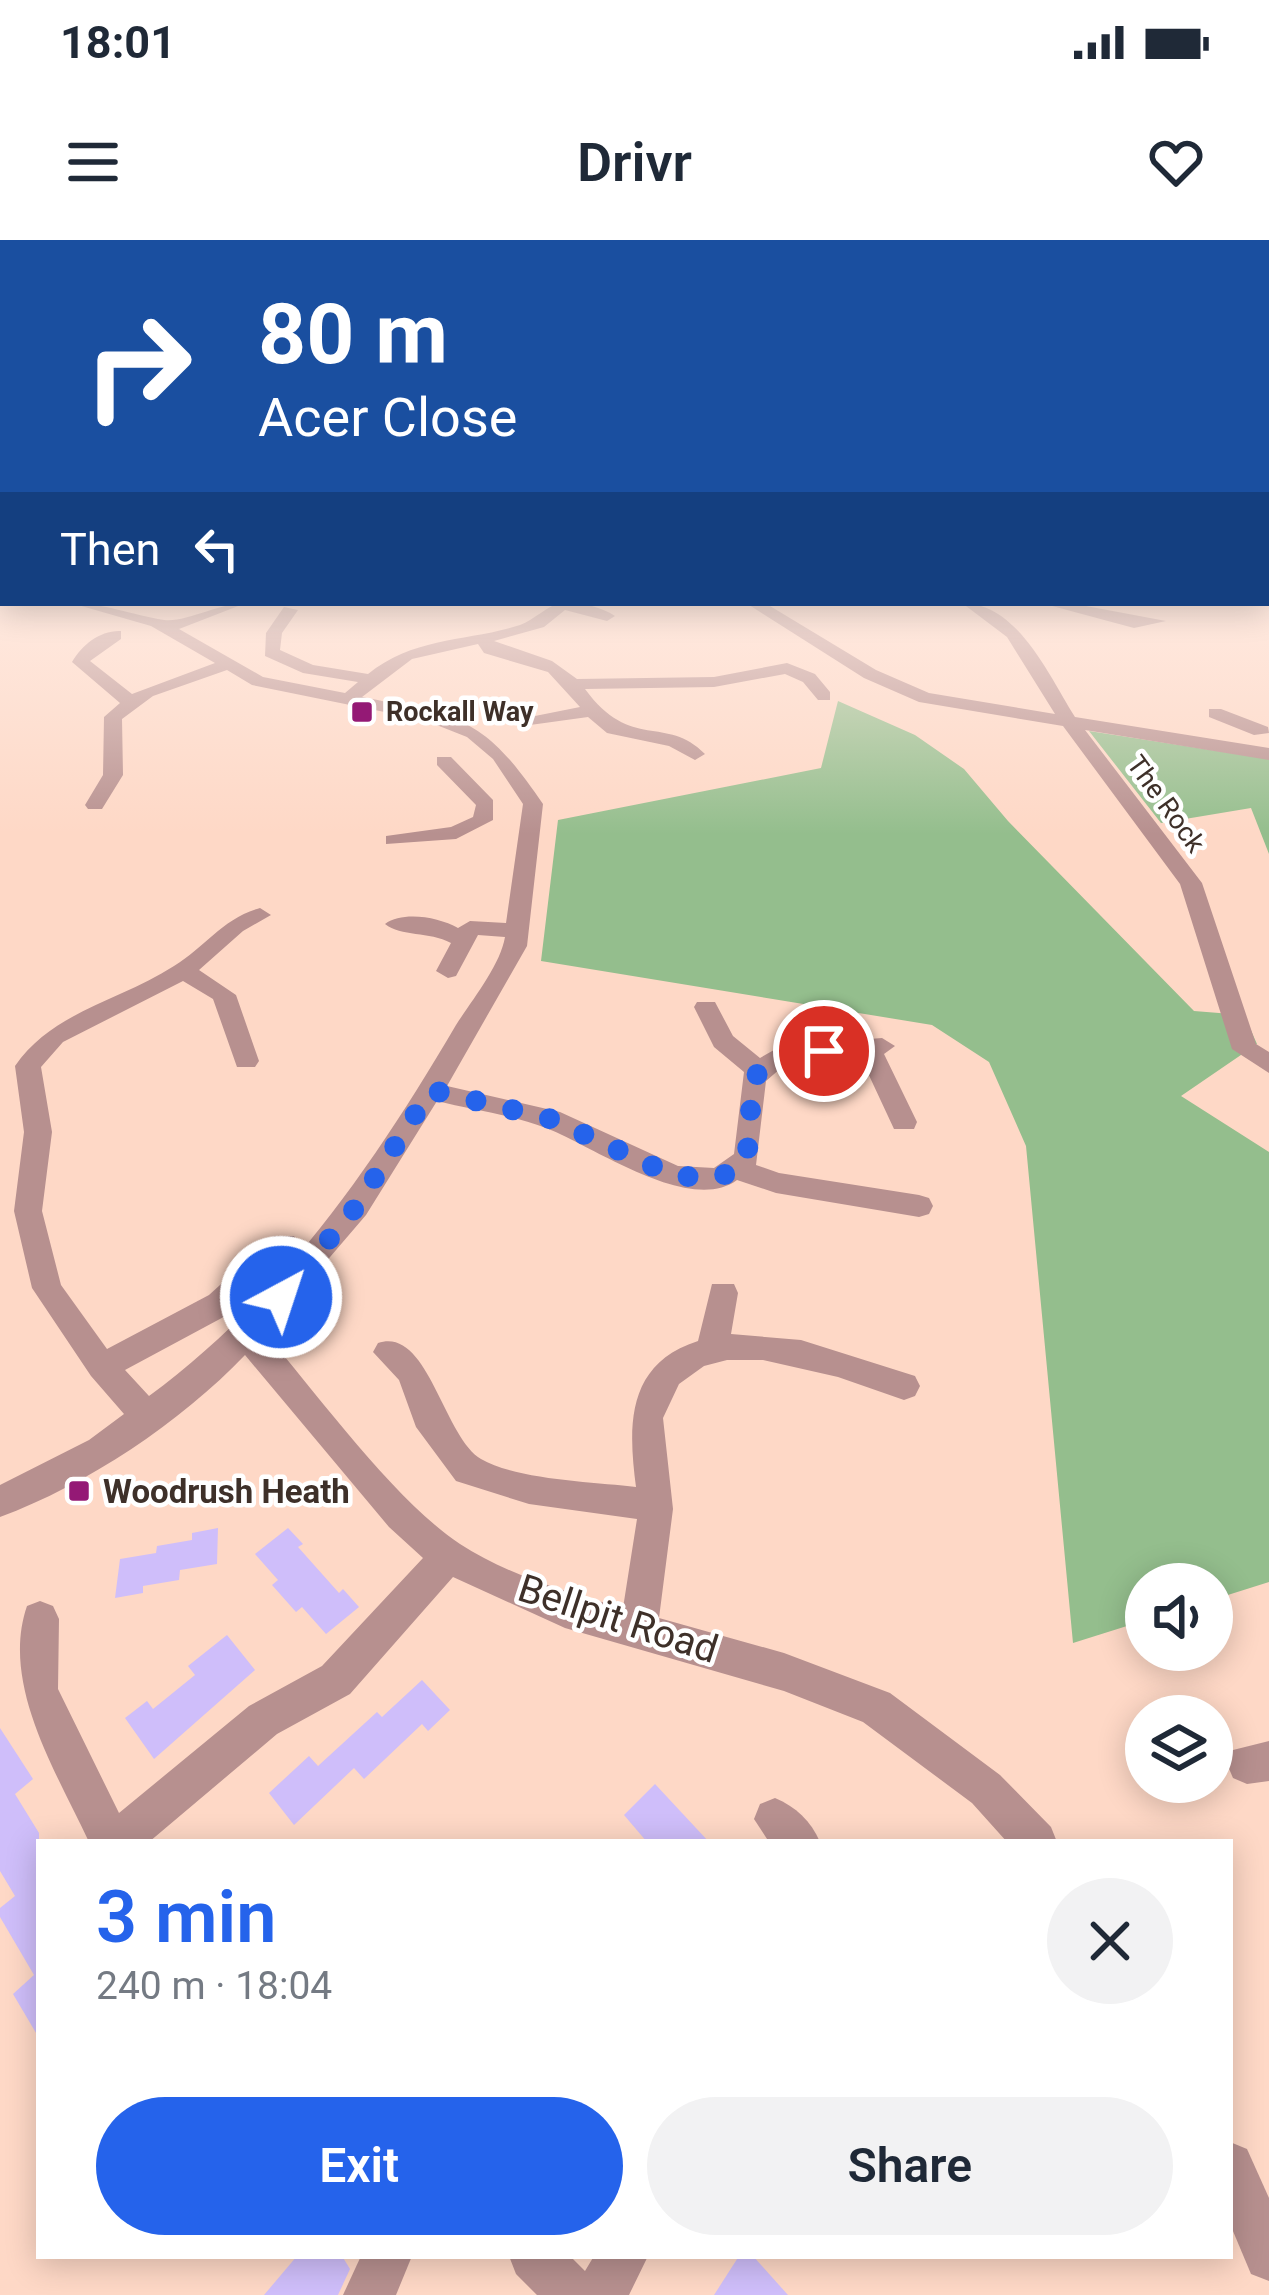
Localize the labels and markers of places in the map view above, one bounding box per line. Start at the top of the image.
place label: Rockall Way [386,696,534,728]
marker: Rockall Way [349,699,375,725]
pin [773,1000,875,1102]
place label: Woodrush Heath [103,1472,350,1511]
marker: Woodrush Heath [66,1478,92,1504]

